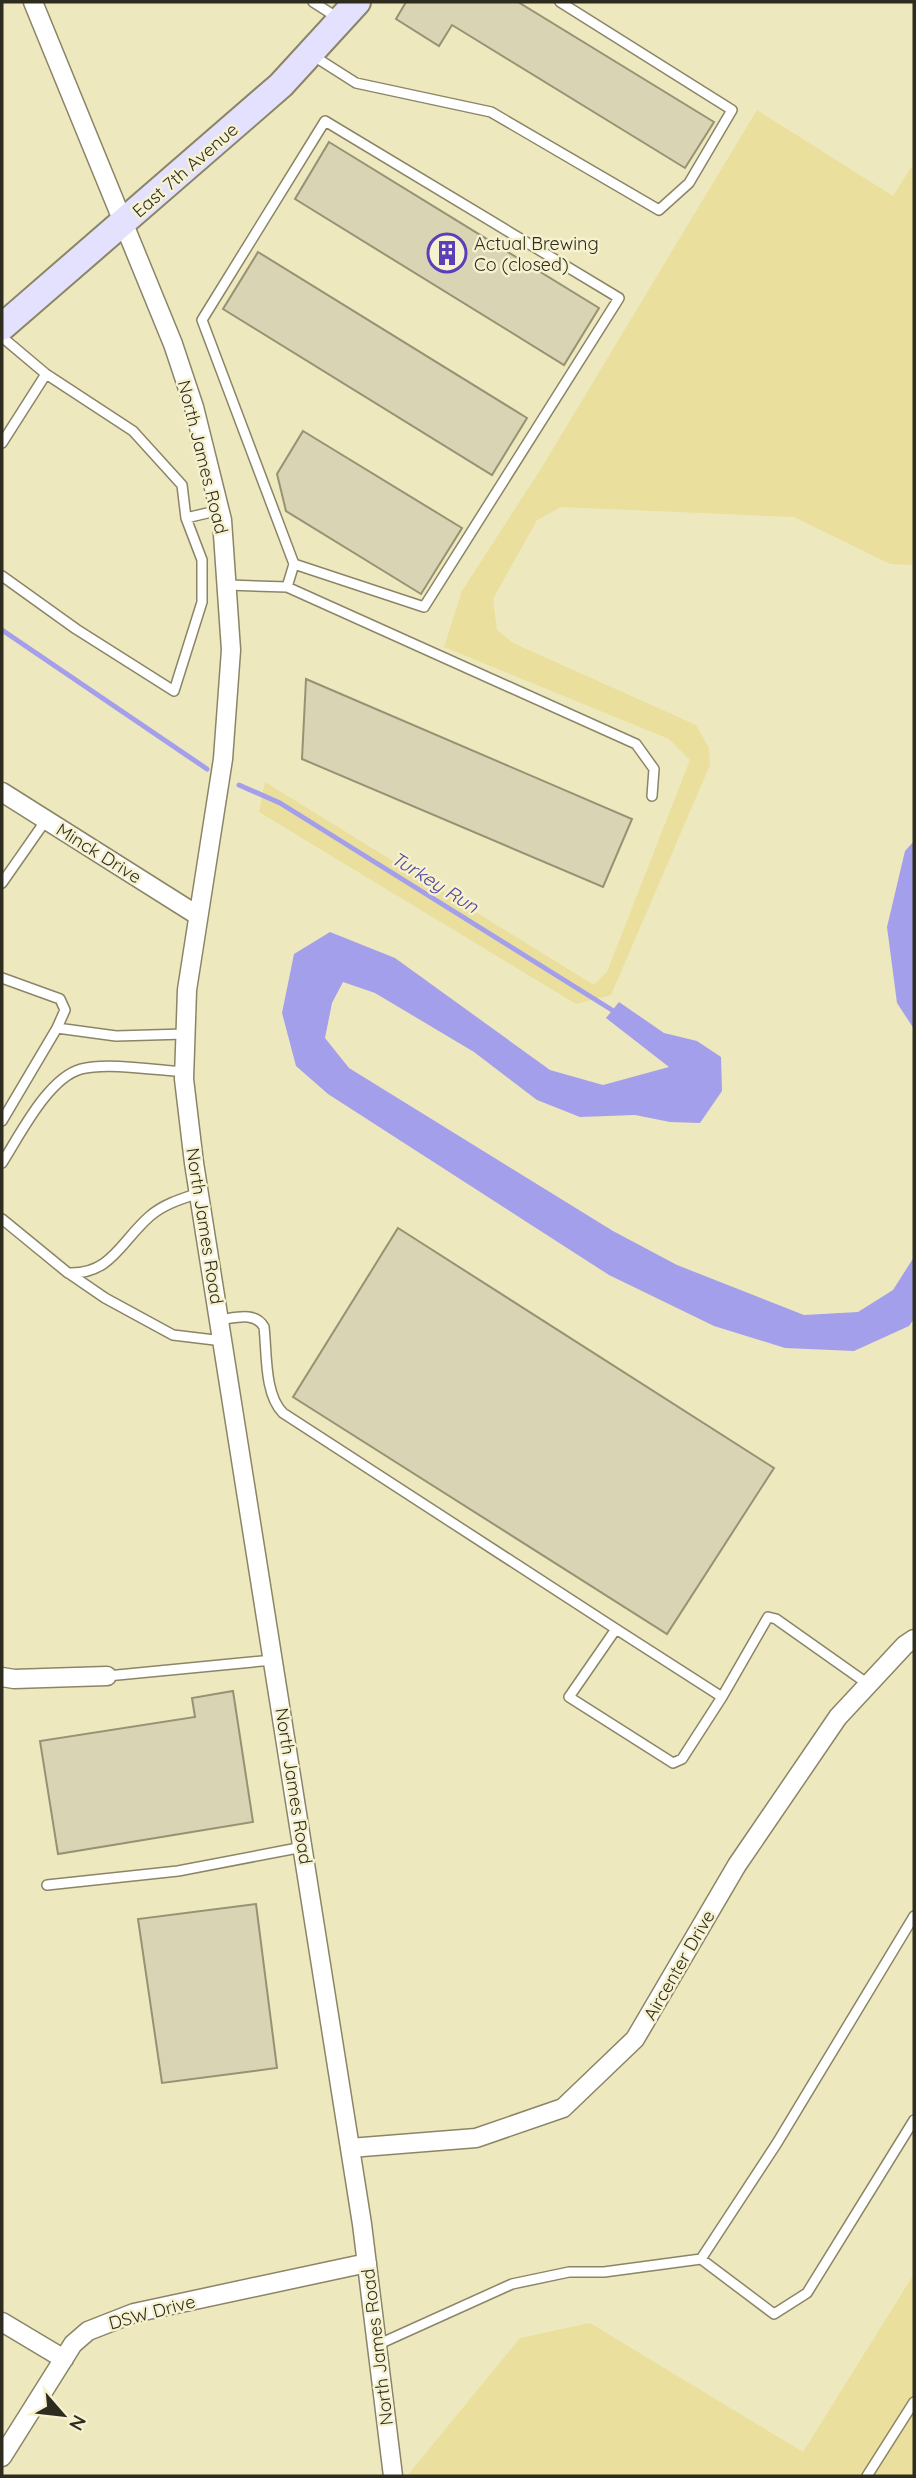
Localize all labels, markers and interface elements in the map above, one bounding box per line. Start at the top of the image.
street label: East 7th Avenue [127,118,243,222]
building icon: Actual Brewing Co (closed) [426,232,468,274]
place label: Actual Brewing Co (closed) [474,232,599,276]
street label: North James Road [173,378,233,536]
street label: Minck Drive [52,818,146,888]
water label: Turkey Run [387,846,484,919]
street label: North James Road [181,1146,229,1306]
street label: North James Road [270,1706,318,1866]
street label: Aircenter Drive [638,1906,720,2024]
street label: North James Road [356,2267,398,2427]
street label: DSW Drive [106,2289,198,2335]
north arrow [28,2380,98,2450]
text: N [64,2411,92,2435]

